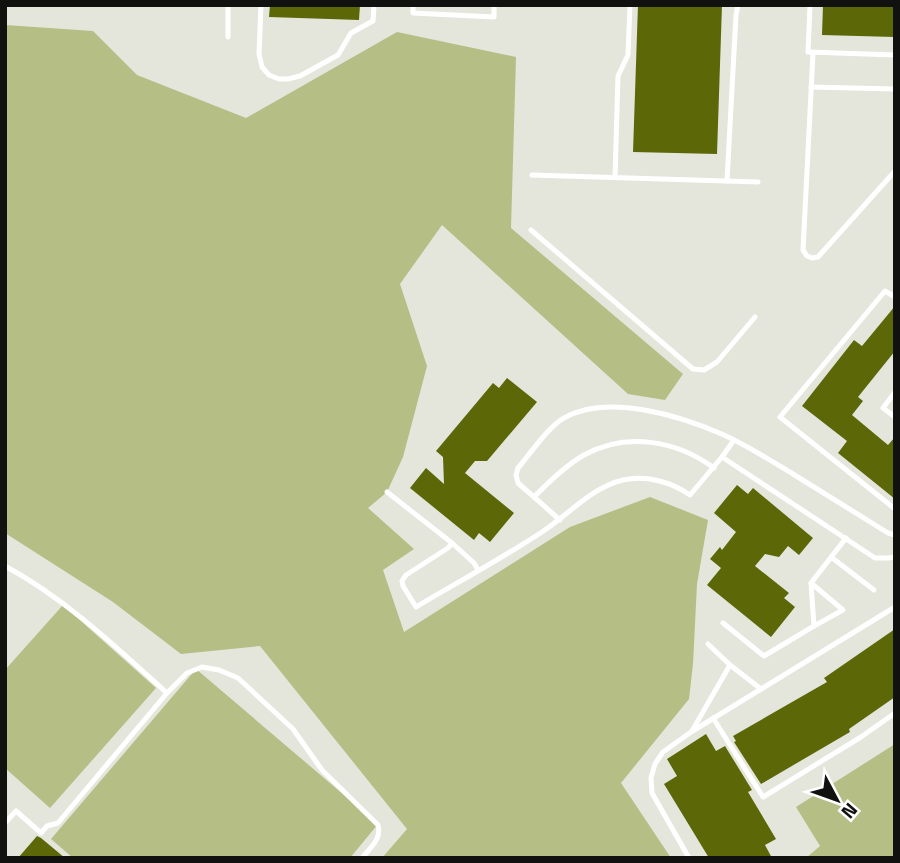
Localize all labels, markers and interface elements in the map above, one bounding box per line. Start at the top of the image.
north arrow [802,765,872,835]
text: N [835,797,865,826]

